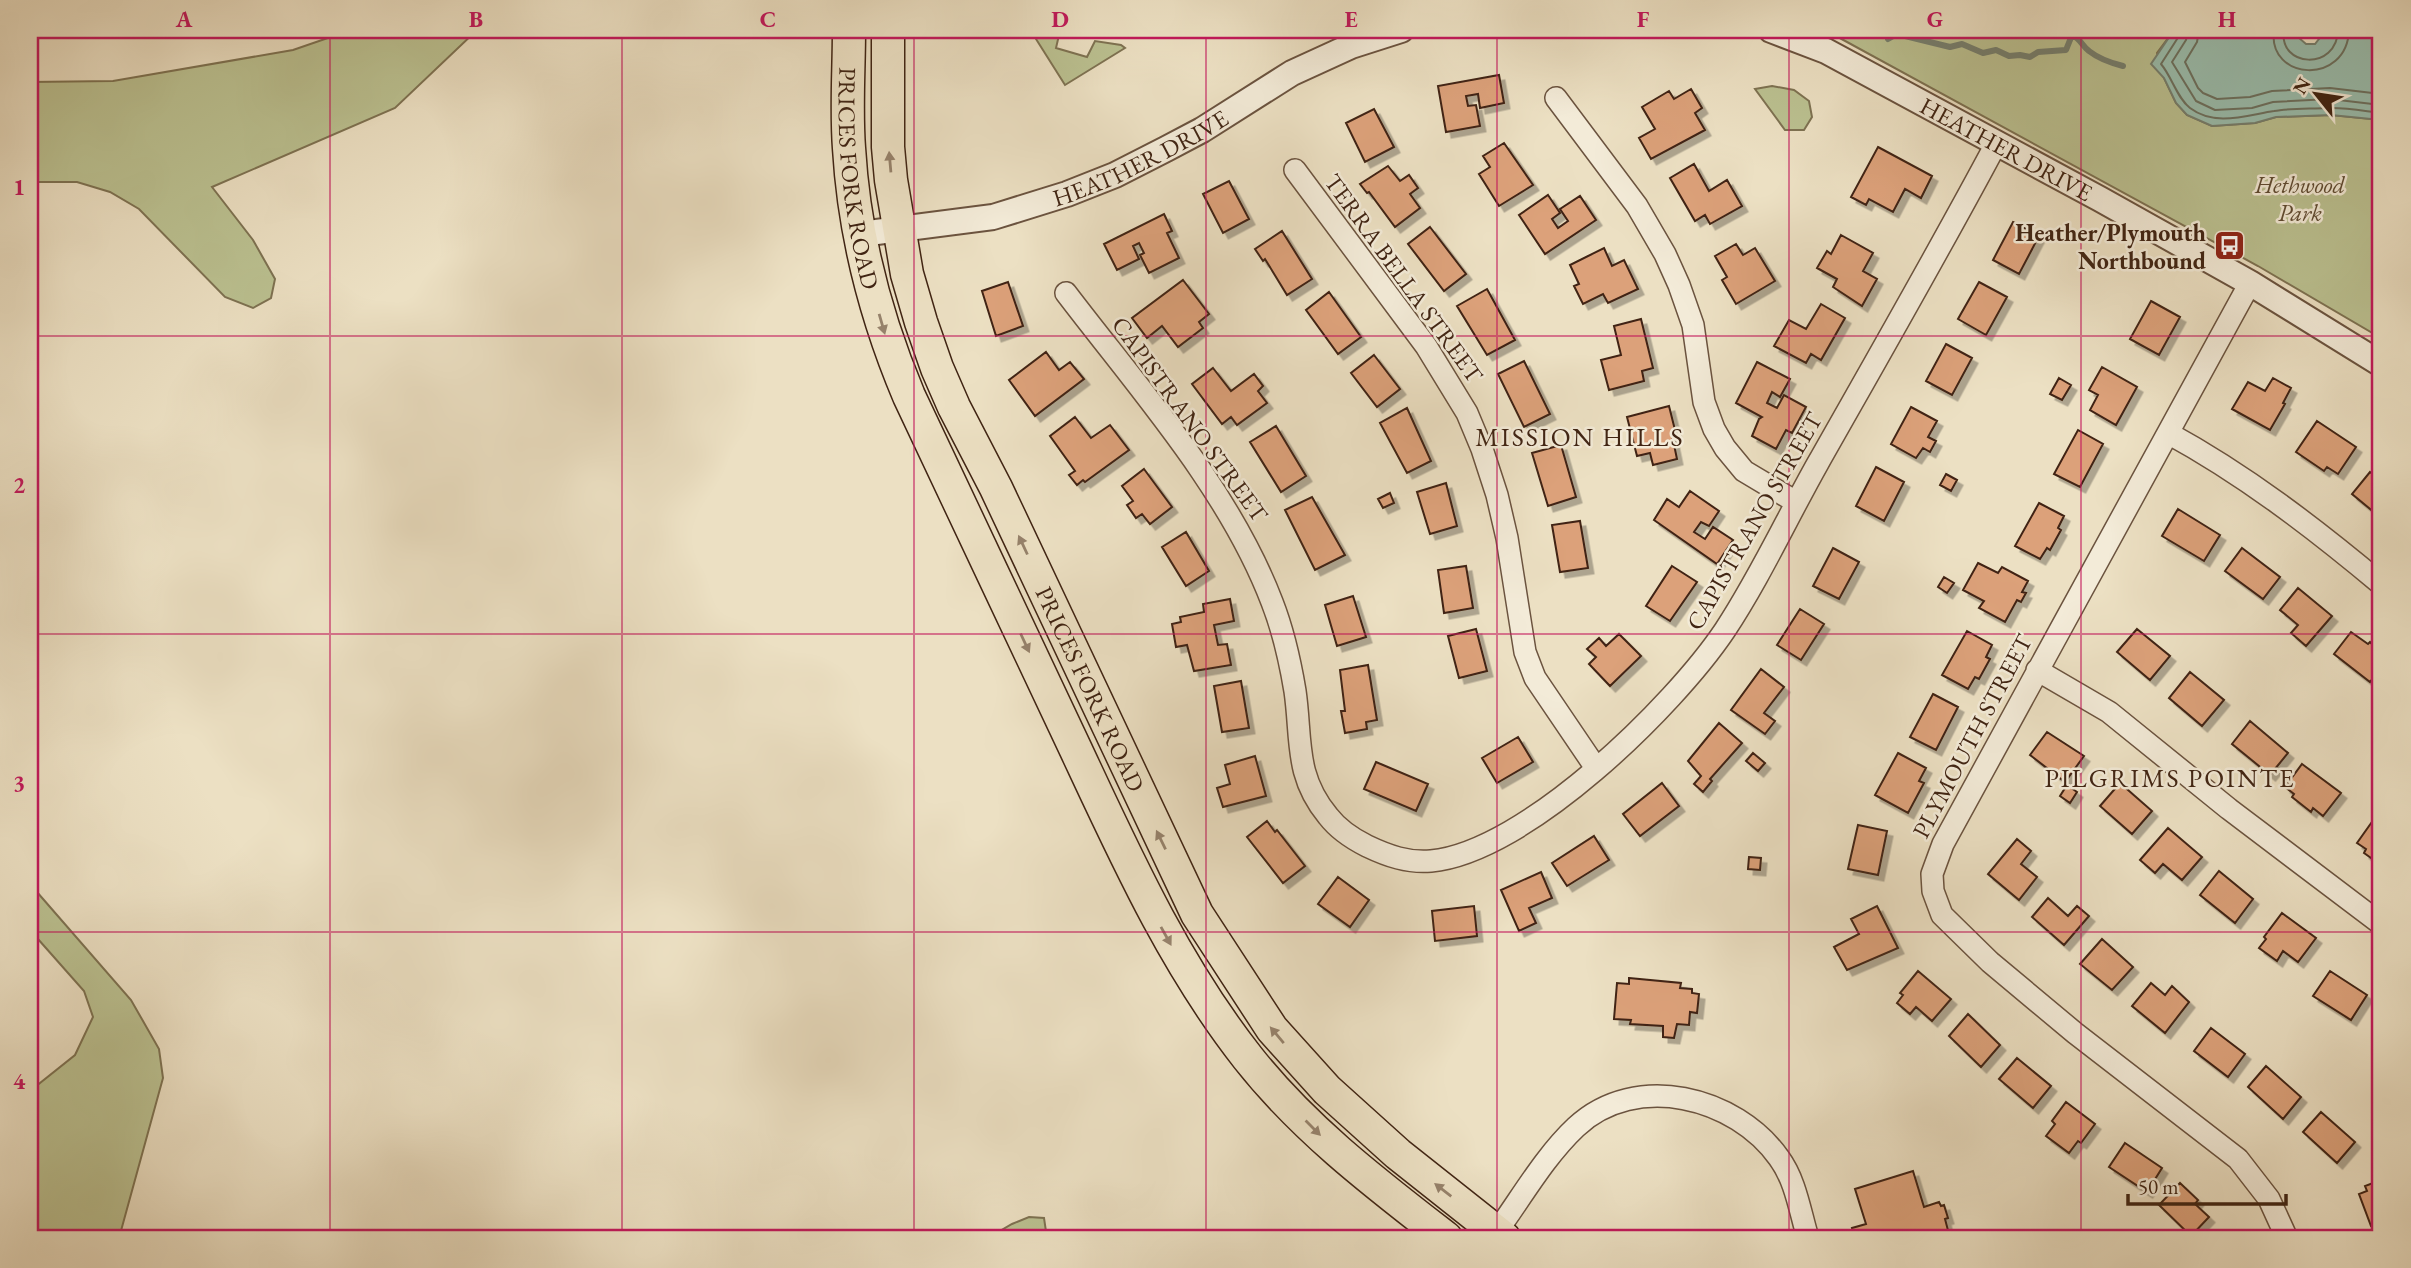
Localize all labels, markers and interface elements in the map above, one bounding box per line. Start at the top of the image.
text: A [175,4,193,34]
text: B [469,4,483,34]
text: C [760,4,776,34]
text: D [1051,4,1069,34]
text: E [1344,4,1358,34]
text: F [1637,4,1650,34]
text: G [1927,4,1943,34]
text: H [2218,4,2236,34]
north arrow [2282,60,2352,130]
street label: PRICES FORK ROAD [832,67,887,292]
text: N [2287,72,2317,99]
street label: HEATHER DRIVE [1915,89,2098,208]
street label: HEATHER DRIVE [1049,102,1234,213]
one-way arrow [884,150,895,172]
street label: TERRA BELLA STREET [1318,167,1491,389]
park label: Hethwood Park [2254,169,2346,228]
text: 1 [13,172,25,202]
place label: Heather/Plymouth Northbound [2015,217,2207,276]
bus stop icon: Heather/Plymouth Northbound [2212,229,2246,263]
street label: CAPISTRANO STREET [1105,310,1276,529]
one-way arrow [877,314,887,335]
street label: CAPISTRANO STREET [1679,406,1830,636]
district label: MISSION HILLS [1475,420,1685,454]
text: 2 [13,470,25,500]
one-way arrow [1017,535,1028,556]
street label: PRICES FORK ROAD [1029,581,1152,796]
street label: PLYMOUTH STREET [1905,628,2039,843]
one-way arrow [1020,633,1031,653]
district label: PILGRIMS POINTE [2044,761,2296,795]
text: 3 [13,768,25,798]
one-way arrow [1156,830,1167,850]
one-way arrow [1160,927,1172,947]
one-way arrow [1269,1026,1285,1044]
text: 4 [13,1066,26,1096]
one-way arrow [1304,1120,1321,1137]
scale bar [2128,1163,2285,1207]
text: 50 m [2138,1173,2179,1200]
one-way arrow [1434,1183,1452,1197]

